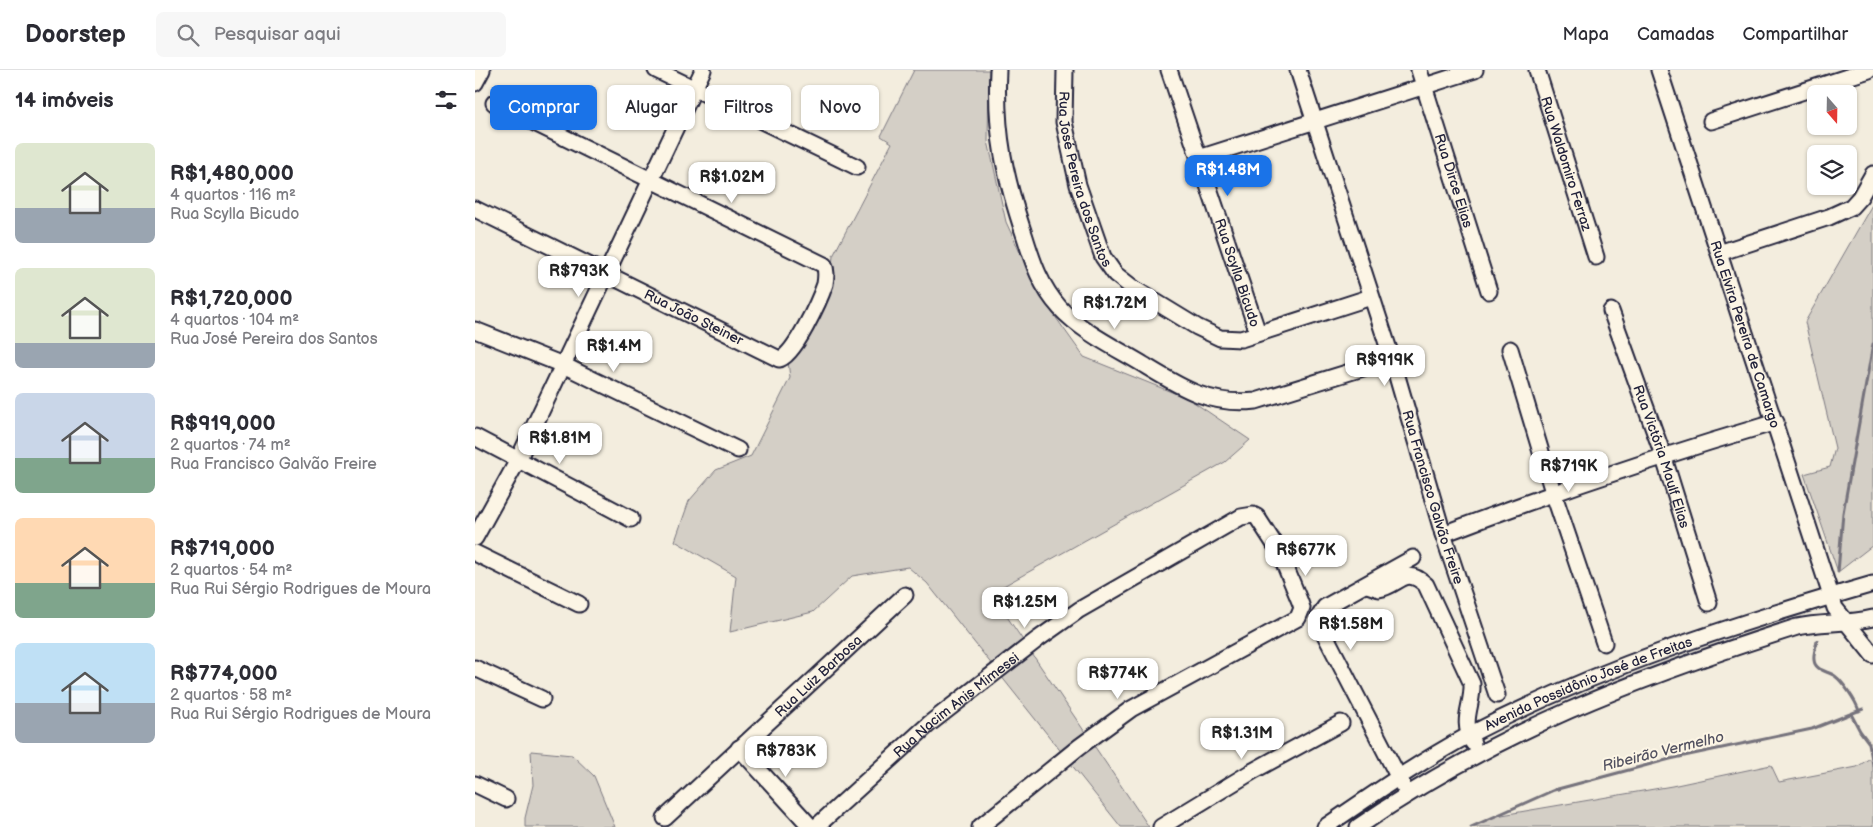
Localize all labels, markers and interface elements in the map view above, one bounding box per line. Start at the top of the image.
search box [156,12,506,57]
text: Doorstep [25,20,126,49]
icon: search [174,21,202,49]
text: Pesquisar aqui [214,23,341,46]
text: Mapa [1563,24,1609,45]
text: Camadas [1637,24,1714,45]
text: Compartilhar [1742,24,1848,45]
chip: Comprar [490,85,597,130]
chip: Alugar [607,85,695,130]
chip: Filtros [705,85,791,130]
chip: Novo [801,85,879,130]
north arrow [1807,85,1857,135]
map controls [1807,85,1857,195]
icon: filters [432,86,460,114]
text: 14 imóveis [15,88,114,113]
street label: Rua José Pereira dos Santos [1055,91,1115,271]
street label: Rua Waldomiro Ferraz [1537,94,1595,233]
street label: Rua Dirce Elias [1431,132,1476,230]
button: layers [1807,145,1857,195]
pin: R$1.48M [1182,154,1274,197]
text: R$1,480,000 [170,161,294,186]
text: R$1.48M [1196,161,1260,180]
pin: R$1.02M [686,162,778,204]
icon: home [55,163,115,223]
text: R$1.02M [699,168,765,187]
text: 4 quartos · 116 m² [170,186,296,205]
text: Rua Scylla Bicudo [170,205,299,224]
street label: Rua Scylla Bicudo [1211,216,1263,329]
street label: Rua Elvira Pereira de Camargo [1706,238,1784,430]
pin: R$793K [538,256,620,298]
text: R$793K [549,262,609,281]
text: R$1,720,000 [170,286,293,311]
street label: Rua João Steiner [641,286,747,349]
icon: home [55,288,115,348]
pin: R$1.72M [1069,288,1161,330]
text: R$1.72M [1083,294,1147,313]
text: 4 quartos · 104 m² [170,311,299,330]
text: Rua José Pereira dos Santos [170,330,378,349]
pin: R$1.4M [573,330,655,373]
text: R$1.4M [587,337,641,356]
pin: R$919K [1344,344,1426,387]
text: R$919K [1356,351,1414,370]
street label: Rua Victória Maulf Elias [1629,383,1693,530]
street label: Rua Francisco Galvão Freire [1398,408,1467,586]
text: R$919,000 [170,411,276,436]
icon: home [55,413,115,473]
pin: R$1.81M [514,422,606,465]
text: R$1.81M [529,429,591,448]
text: 2 quartos · 74 m² [170,436,291,455]
pin: R$719K [1528,450,1610,493]
text: Rua Francisco Galvão Freire [170,455,377,474]
text: R$719K [1540,457,1598,476]
pin: R$677K [1265,534,1347,577]
text: R$719,000 [170,536,275,561]
icon: home [55,538,115,598]
text: R$677K [1276,541,1336,560]
text: 2 quartos · 54 m² [170,561,292,580]
text: Rua Rui Sérgio Rodrigues de Moura [170,580,431,599]
pin: R$1.25M [979,586,1071,629]
text: R$1.25M [993,593,1057,612]
pin: R$1.58M [1305,608,1397,651]
text: R$1.58M [1319,615,1383,634]
street label: Rua Luiz Barbosa [771,632,865,721]
street label: Avenida Possidônio José de Freitas [1482,633,1694,735]
street label: Rua Nacim Anis Mimessi [890,649,1023,761]
pin: R$774K [1077,658,1159,700]
text: R$774,000 [170,661,278,686]
icon: home [55,663,115,723]
text: R$774K [1088,664,1148,683]
text: 2 quartos · 58 m² [170,686,292,705]
text: Rua Rui Sérgio Rodrigues de Moura [170,705,431,724]
pin: R$1.31M [1196,718,1288,760]
text: R$1.31M [1211,724,1273,743]
water label: Ribeirão Vermelho [1600,727,1726,776]
pin: R$783K [745,736,827,778]
text: R$783K [756,742,816,761]

